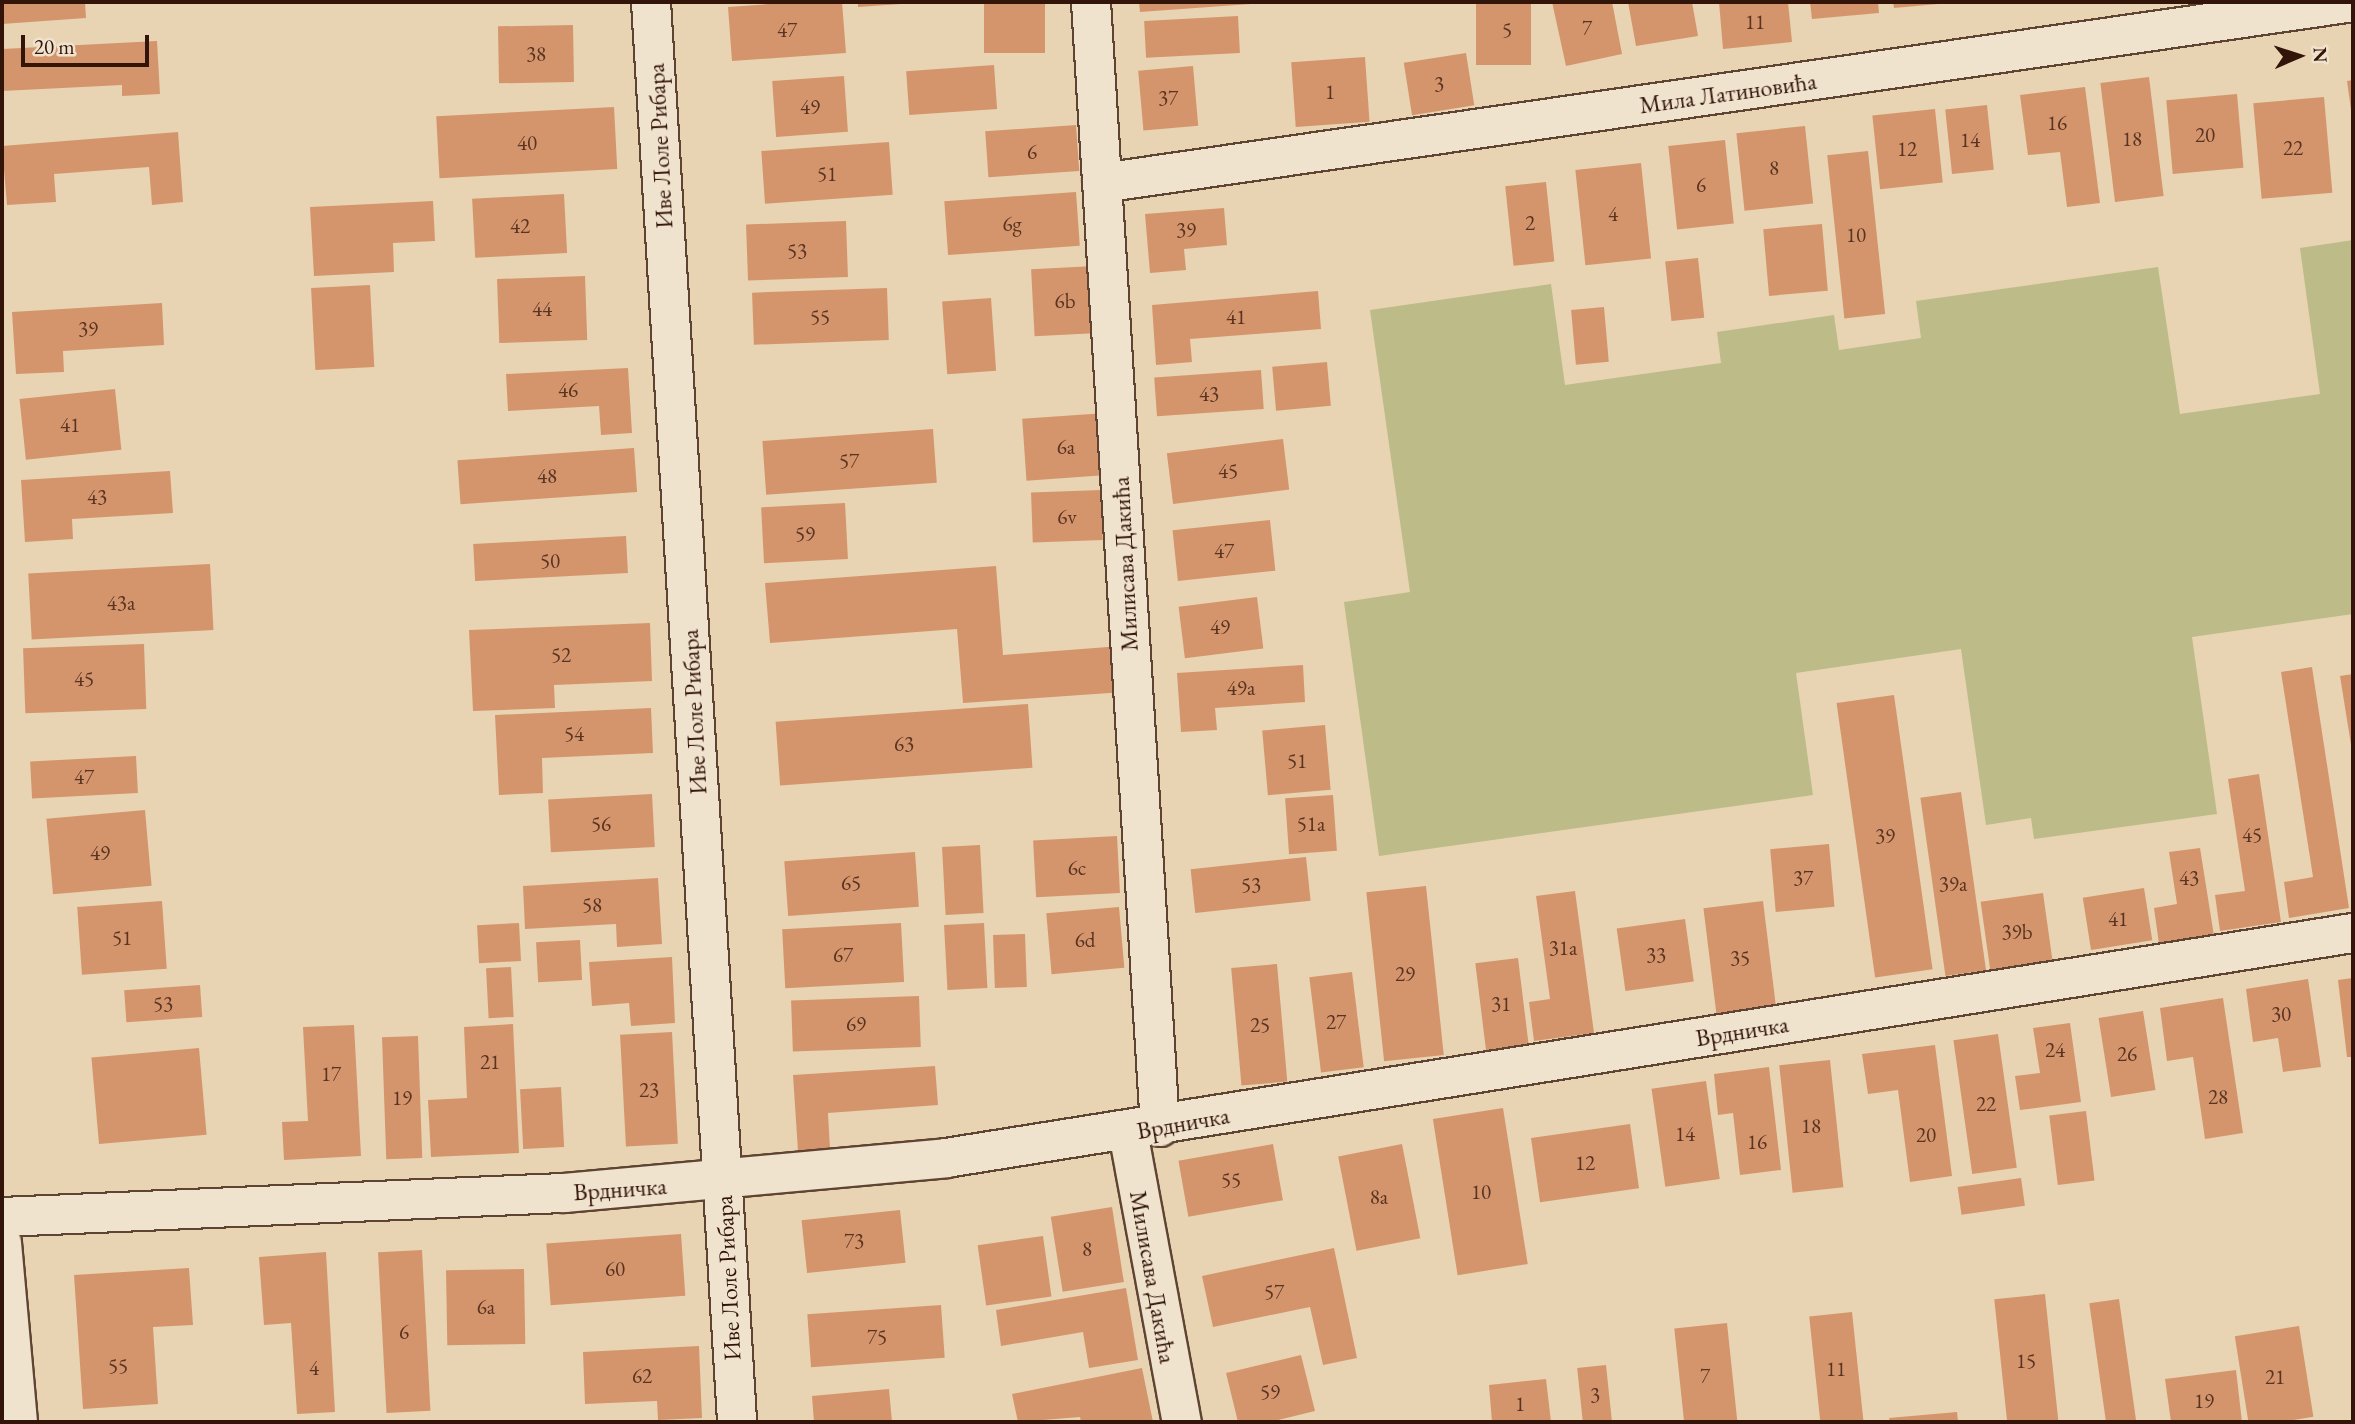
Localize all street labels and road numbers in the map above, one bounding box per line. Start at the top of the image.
street label: Иве Лоле Рибара [641,63,679,229]
street label: Мила Латиновића [1638,66,1818,120]
street label: Милисава Дакића [1106,476,1144,652]
street label: Иве Лоле Рибара [675,629,713,795]
street label: Врдничка [1694,1009,1790,1053]
street label: Врдничка [1134,1101,1232,1145]
street label: Врдничка [572,1171,668,1207]
street label: Милисава Дакића [1124,1188,1182,1366]
street label: Иве Лоле Рибара [709,1195,747,1361]

